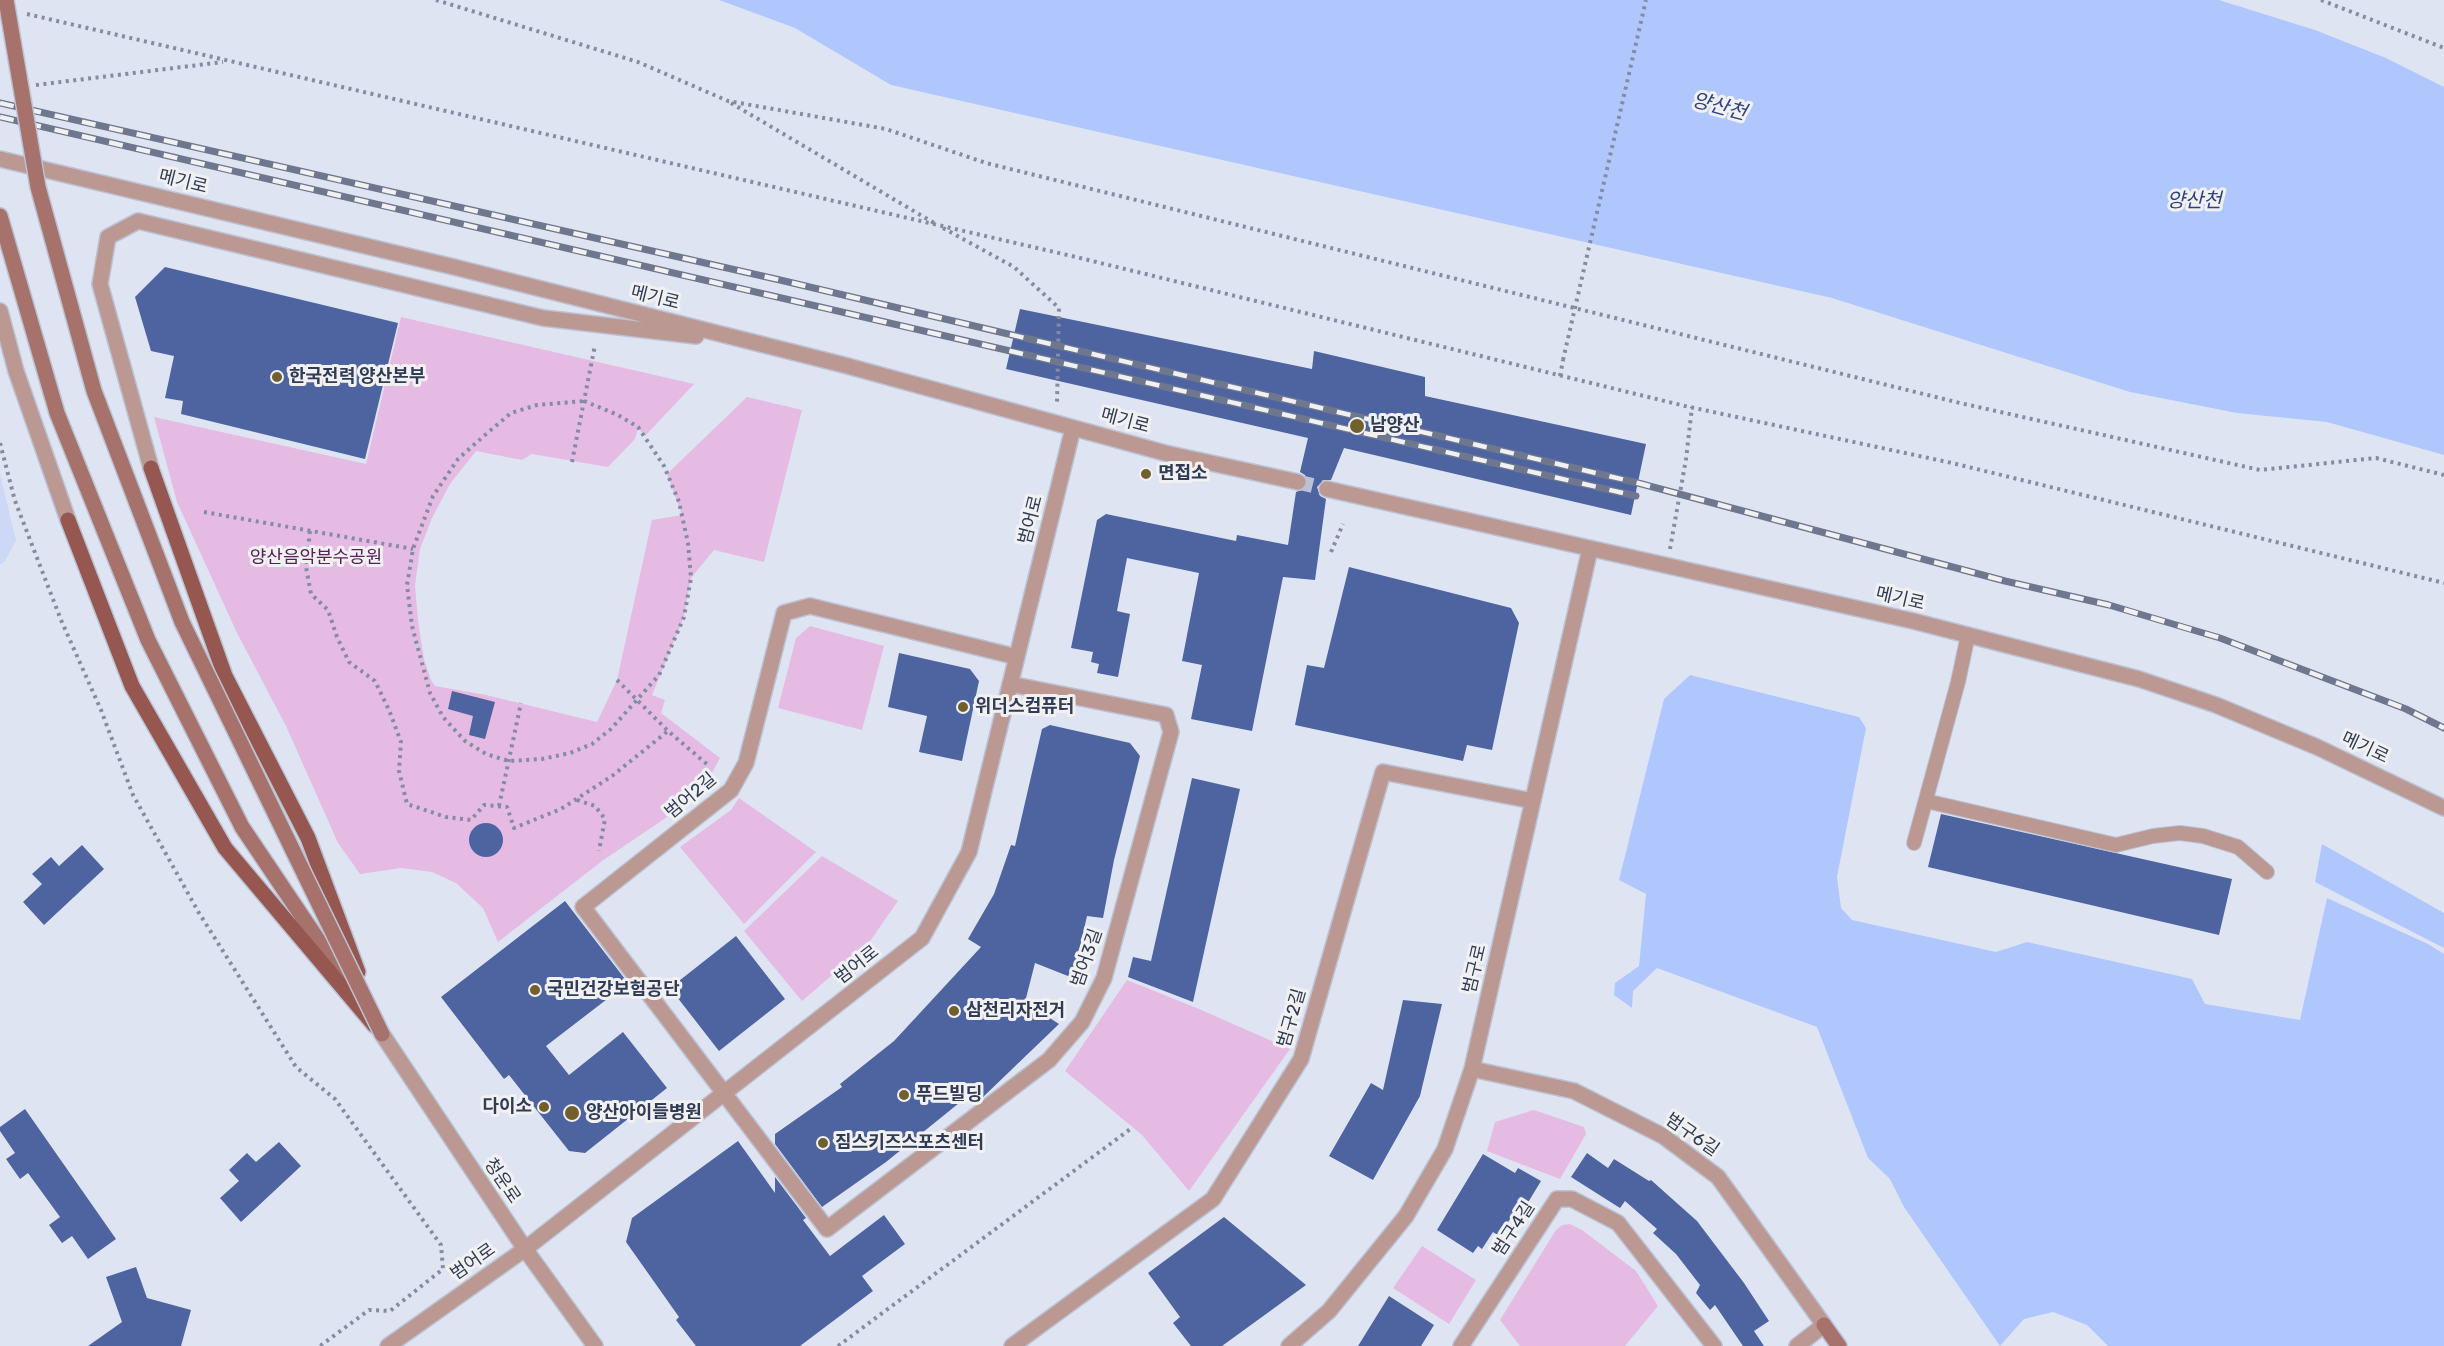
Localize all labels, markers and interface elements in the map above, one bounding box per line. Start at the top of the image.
water label: 양산천 [1689,88,1749,126]
street label: 메기로 [156,166,210,198]
water label: 양산천 [2166,189,2222,213]
street label: 메기로 [628,282,682,314]
place label: 한국전력 양산본부 [289,366,425,388]
marker: 한국전력 양산본부 [270,370,284,384]
street label: 메기로 [1098,404,1152,438]
place label: 남양산 [1370,415,1420,437]
marker: 남양산 [1348,417,1366,435]
place label: 면접소 [1158,463,1208,485]
marker: 면접소 [1139,467,1153,481]
street label: 범어로 [1015,493,1047,547]
park label: 양산음악분수공원 [250,547,382,569]
street label: 메기로 [1873,583,1927,615]
place label: 위더스컴퓨터 [975,696,1074,718]
marker: 위더스컴퓨터 [956,700,970,714]
street label: 메기로 [2338,728,2392,768]
street label: 범어2길 [661,768,721,824]
street label: 범어3길 [1067,926,1107,990]
street label: 범어로 [831,941,883,989]
street label: 범구로 [1459,942,1491,996]
place label: 국민건강보험공단 [547,979,679,1001]
marker: 국민건강보험공단 [528,983,542,997]
street label: 범구2길 [1273,986,1311,1050]
place label: 삼천리자전거 [966,1000,1065,1022]
marker: 삼천리자전거 [947,1004,961,1018]
place label: 푸드빌딩 [916,1084,982,1106]
marker: 푸드빌딩 [897,1088,911,1102]
place label: 다이소 [482,1096,532,1118]
marker: 다이소 [537,1100,551,1114]
place label: 양산아이들병원 [586,1102,702,1124]
marker: 양산아이들병원 [563,1104,581,1122]
street label: 범구6길 [1661,1109,1723,1161]
place label: 짐스키즈스포츠센터 [835,1132,984,1154]
marker: 짐스키즈스포츠센터 [816,1136,830,1150]
street label: 청운로 [479,1154,525,1208]
street label: 범구4길 [1488,1198,1540,1260]
street label: 범어로 [446,1239,500,1285]

